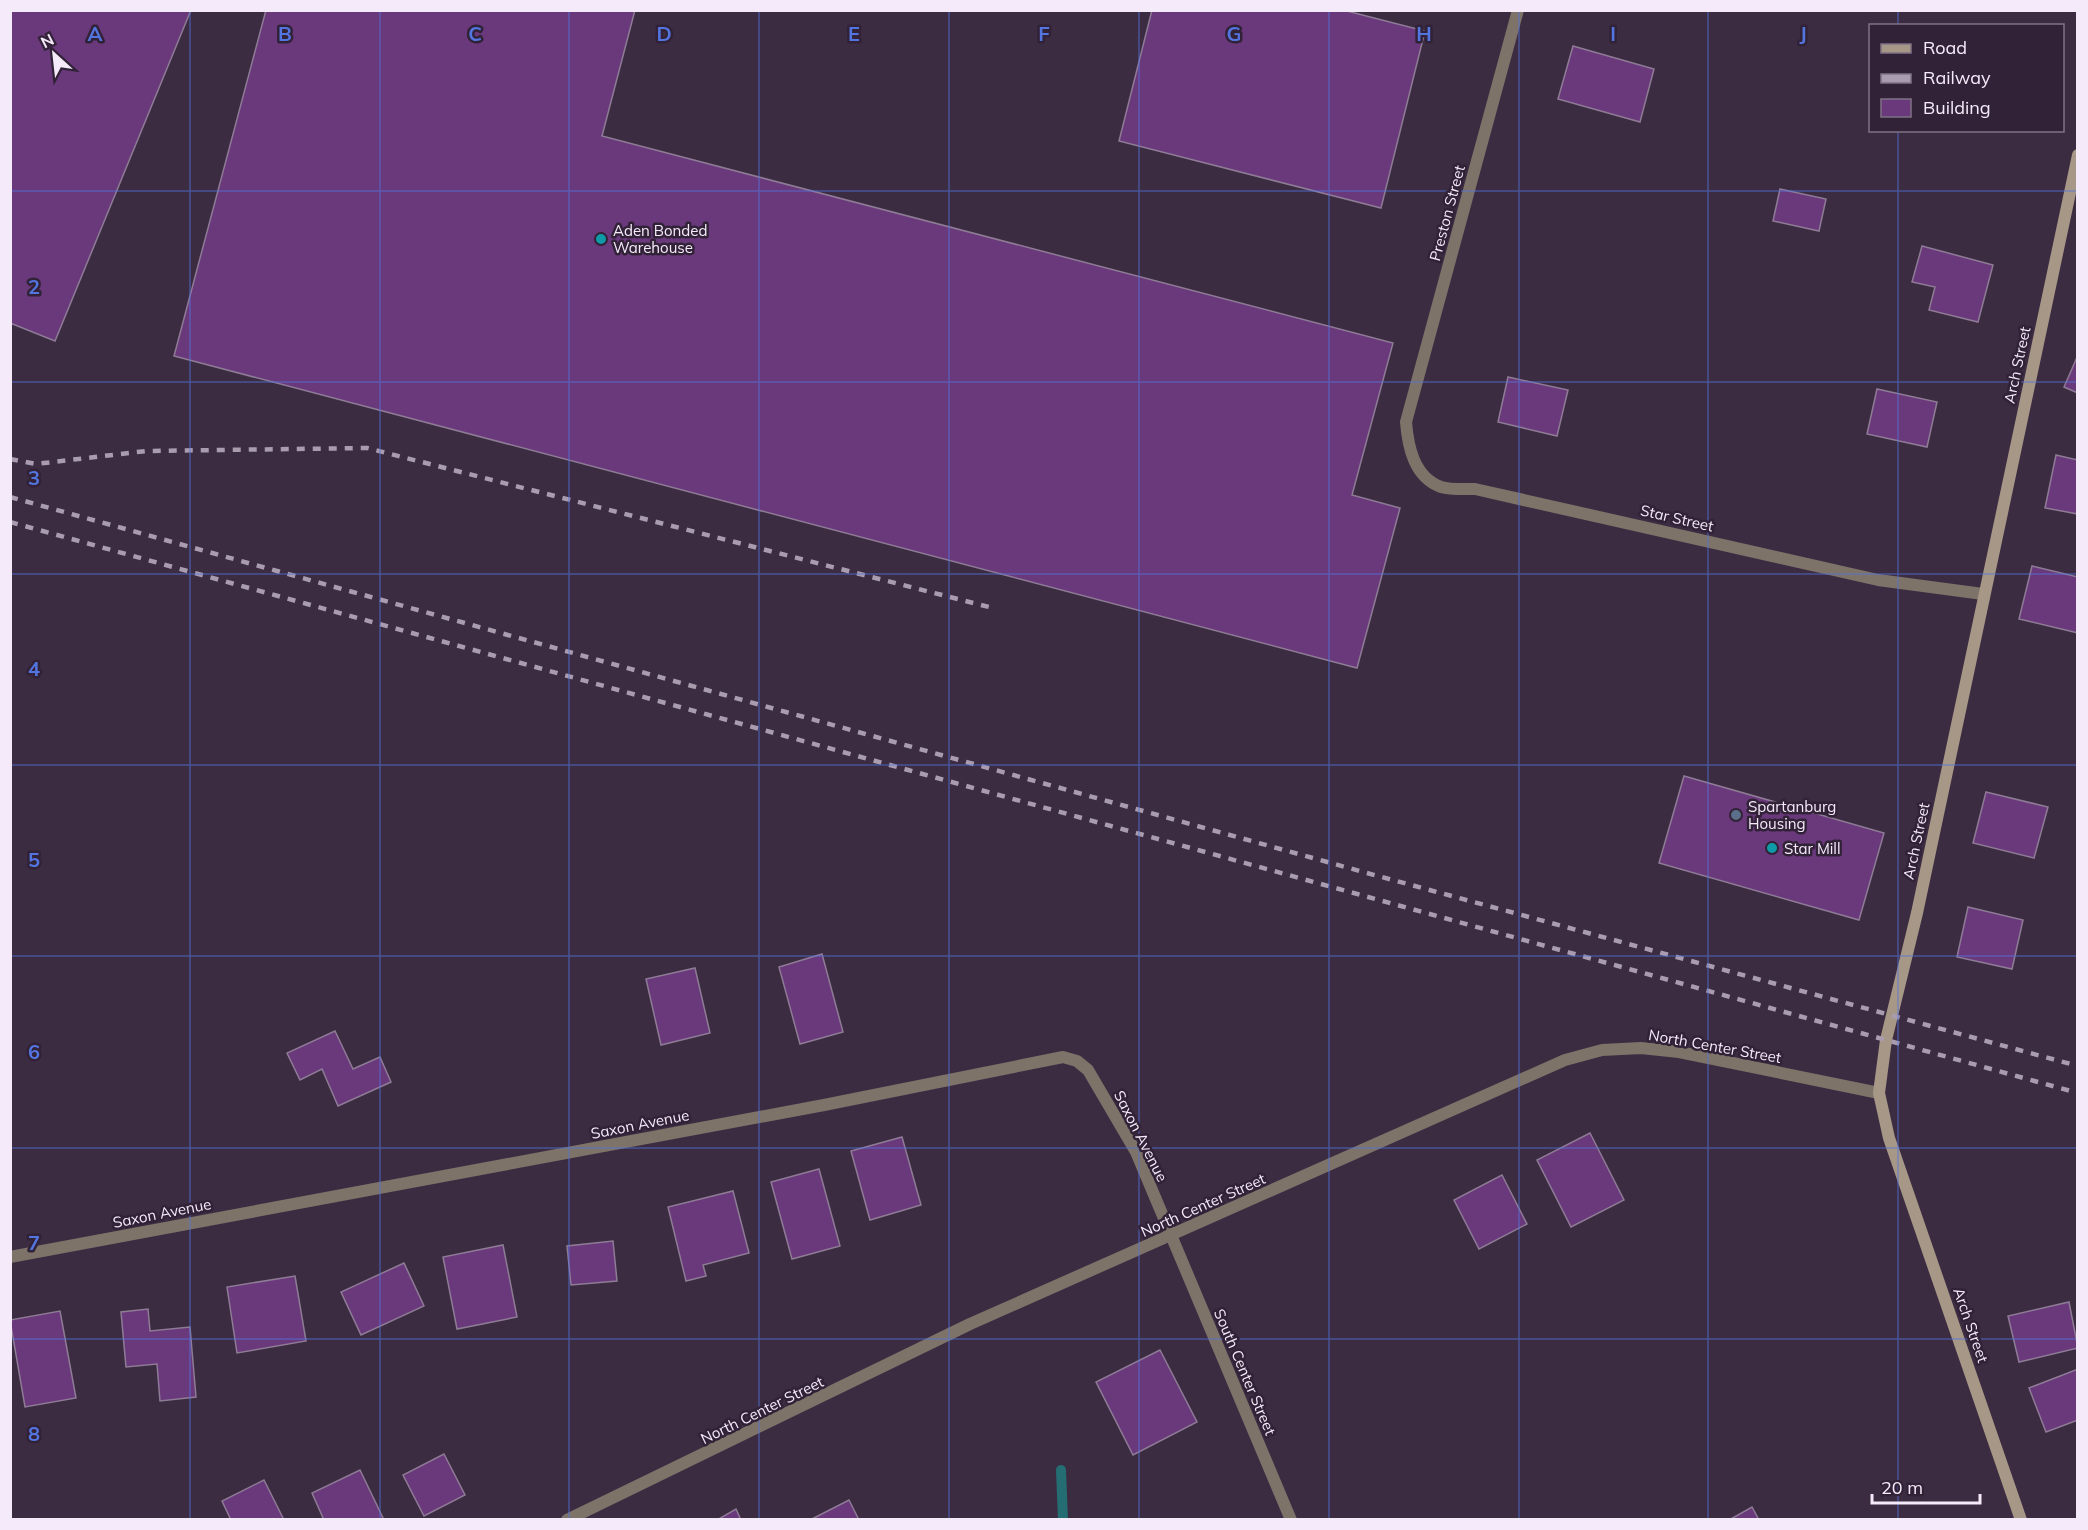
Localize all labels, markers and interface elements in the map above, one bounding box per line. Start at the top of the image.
text: A [88,21,103,46]
text: B [278,21,292,46]
text: C [468,21,482,46]
text: D [656,21,672,46]
text: E [848,21,860,46]
text: F [1038,21,1050,46]
text: G [1227,21,1241,46]
text: H [1416,21,1432,46]
text: I [1610,21,1616,46]
text: J [1799,21,1807,46]
north arrow [24,24,84,84]
legend [1869,24,2064,132]
text: N [37,29,57,52]
text: Road [1923,36,1967,59]
text: Railway [1923,66,1991,89]
text: Building [1923,96,1991,119]
street label: Preston Street [1425,163,1469,263]
place label: Aden Bonded Warehouse [613,221,708,257]
marker: Aden Bonded Warehouse [594,232,608,246]
text: 2 [28,274,40,299]
street label: Arch Street [2000,325,2034,405]
text: 3 [28,465,40,490]
street label: Star Street [1639,500,1715,536]
text: 4 [28,656,40,681]
place label: Spartanburg Housing [1748,797,1836,833]
street label: Arch Street [1899,801,1933,881]
marker: Spartanburg Housing [1729,808,1743,822]
place label: Star Mill [1784,839,1841,858]
marker: Star Mill [1765,841,1779,855]
text: 5 [28,847,40,872]
street label: North Center Street [1647,1025,1783,1067]
text: 6 [28,1039,40,1064]
street label: Saxon Avenue [1110,1087,1172,1185]
street label: Saxon Avenue [589,1105,691,1143]
street label: North Center Street [1138,1169,1268,1241]
street label: Saxon Avenue [111,1194,213,1232]
text: 7 [28,1230,40,1255]
street label: Arch Street [1949,1285,1993,1365]
street label: South Center Street [1210,1306,1280,1438]
street label: North Center Street [697,1372,827,1448]
text: 8 [28,1421,40,1446]
scale bar [1872,1467,1980,1505]
text: 20 m [1881,1476,1923,1499]

